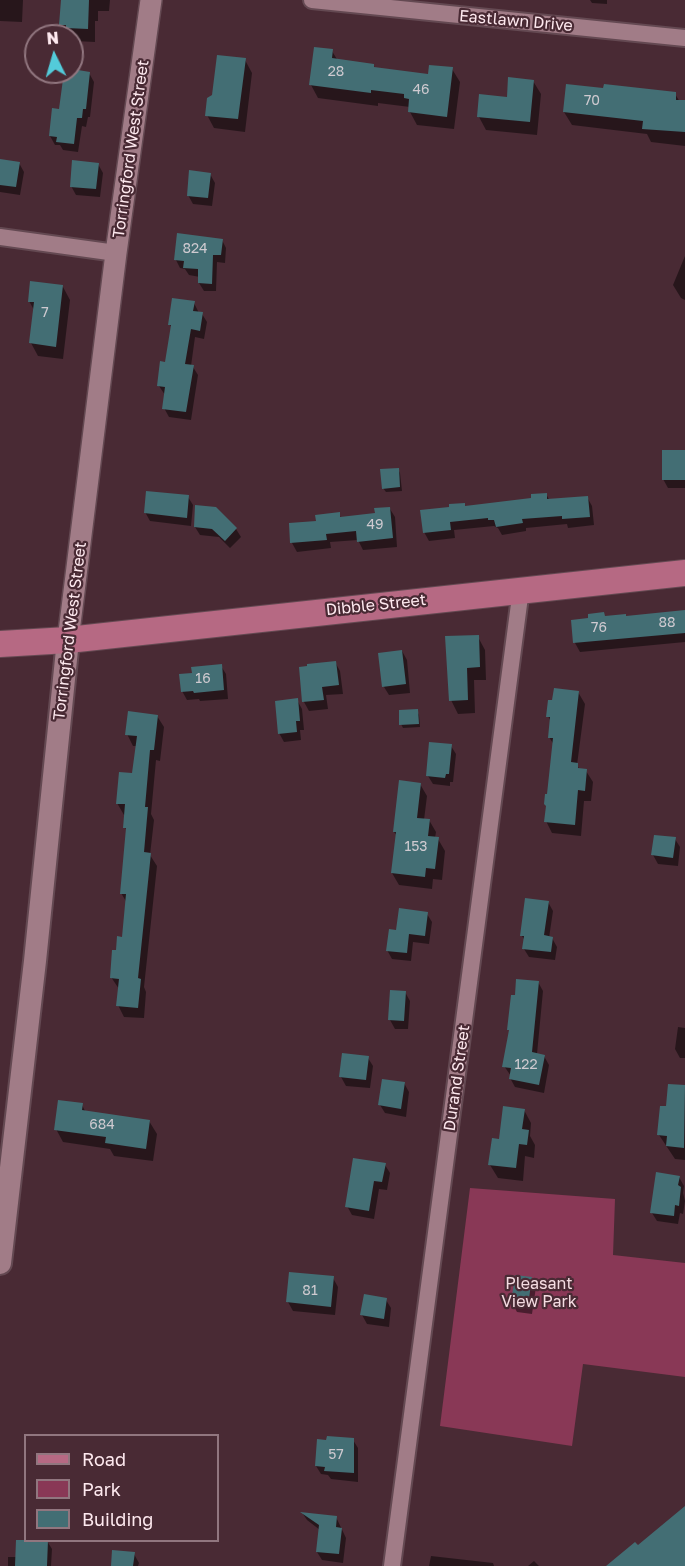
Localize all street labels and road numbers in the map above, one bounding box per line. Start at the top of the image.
street label: Eastlawn Drive [458,6,574,36]
street label: Torringford West Street [109,59,153,239]
street label: Torringford West Street [50,541,90,721]
street label: Dibble Street [325,590,427,620]
street label: Durand Street [440,1024,474,1132]

